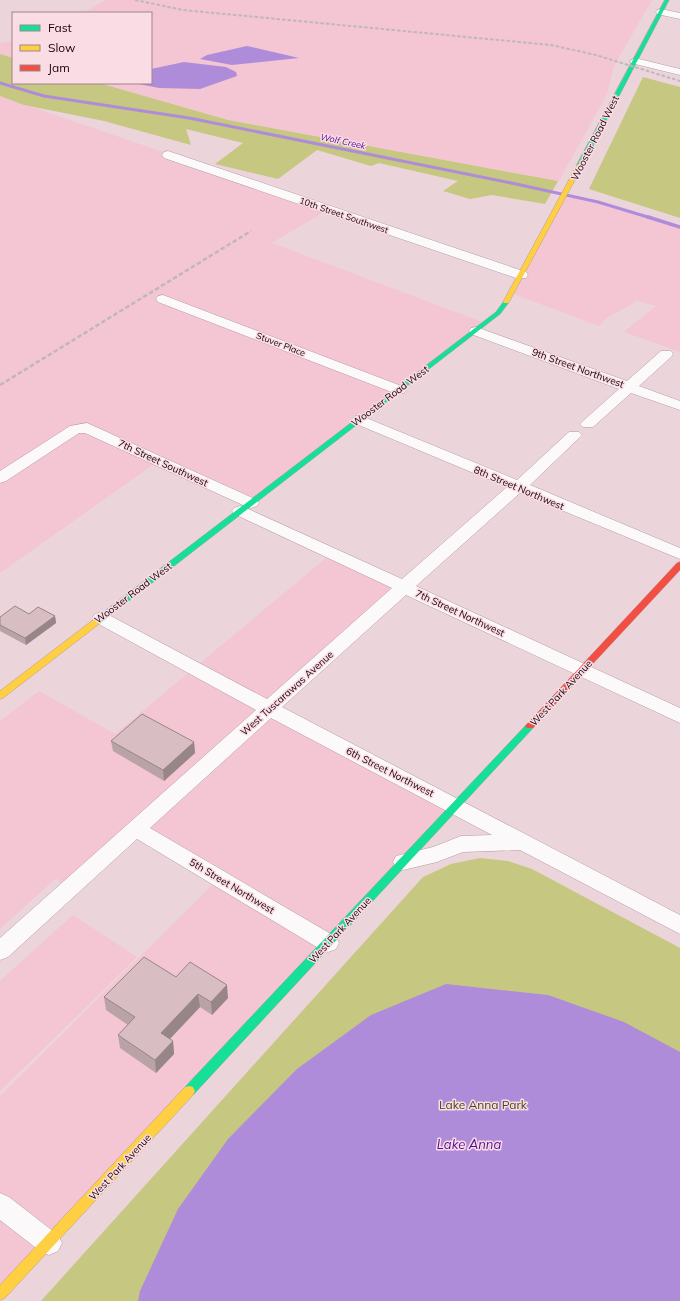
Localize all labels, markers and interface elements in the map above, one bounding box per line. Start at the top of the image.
legend [12,12,152,84]
text: Fast [48,20,72,35]
text: Slow [48,40,76,55]
text: Jam [48,60,70,75]
street label: Wooster Road West [568,93,622,183]
water label: Wolf Creek [319,131,367,151]
street label: 10th Street Southwest [298,195,390,235]
street label: Stuver Place [255,330,307,358]
street label: 9th Street Northwest [530,345,626,391]
street label: Wooster Road West [349,362,432,429]
street label: 7th Street Southwest [116,436,210,490]
street label: 8th Street Northwest [472,463,567,513]
street label: Wooster Road West [92,559,175,626]
street label: 7th Street Northwest [413,587,507,640]
street label: West Tuscarawas Avenue [238,648,336,738]
street label: West Park Avenue [527,657,595,729]
street label: 6th Street Northwest [344,744,437,800]
street label: 5th Street Northwest [187,855,277,917]
street label: West Park Avenue [306,894,374,966]
park label: Lake Anna Park [439,1097,528,1112]
street label: West Park Avenue [86,1131,154,1203]
water label: Lake Anna [437,1136,501,1152]

